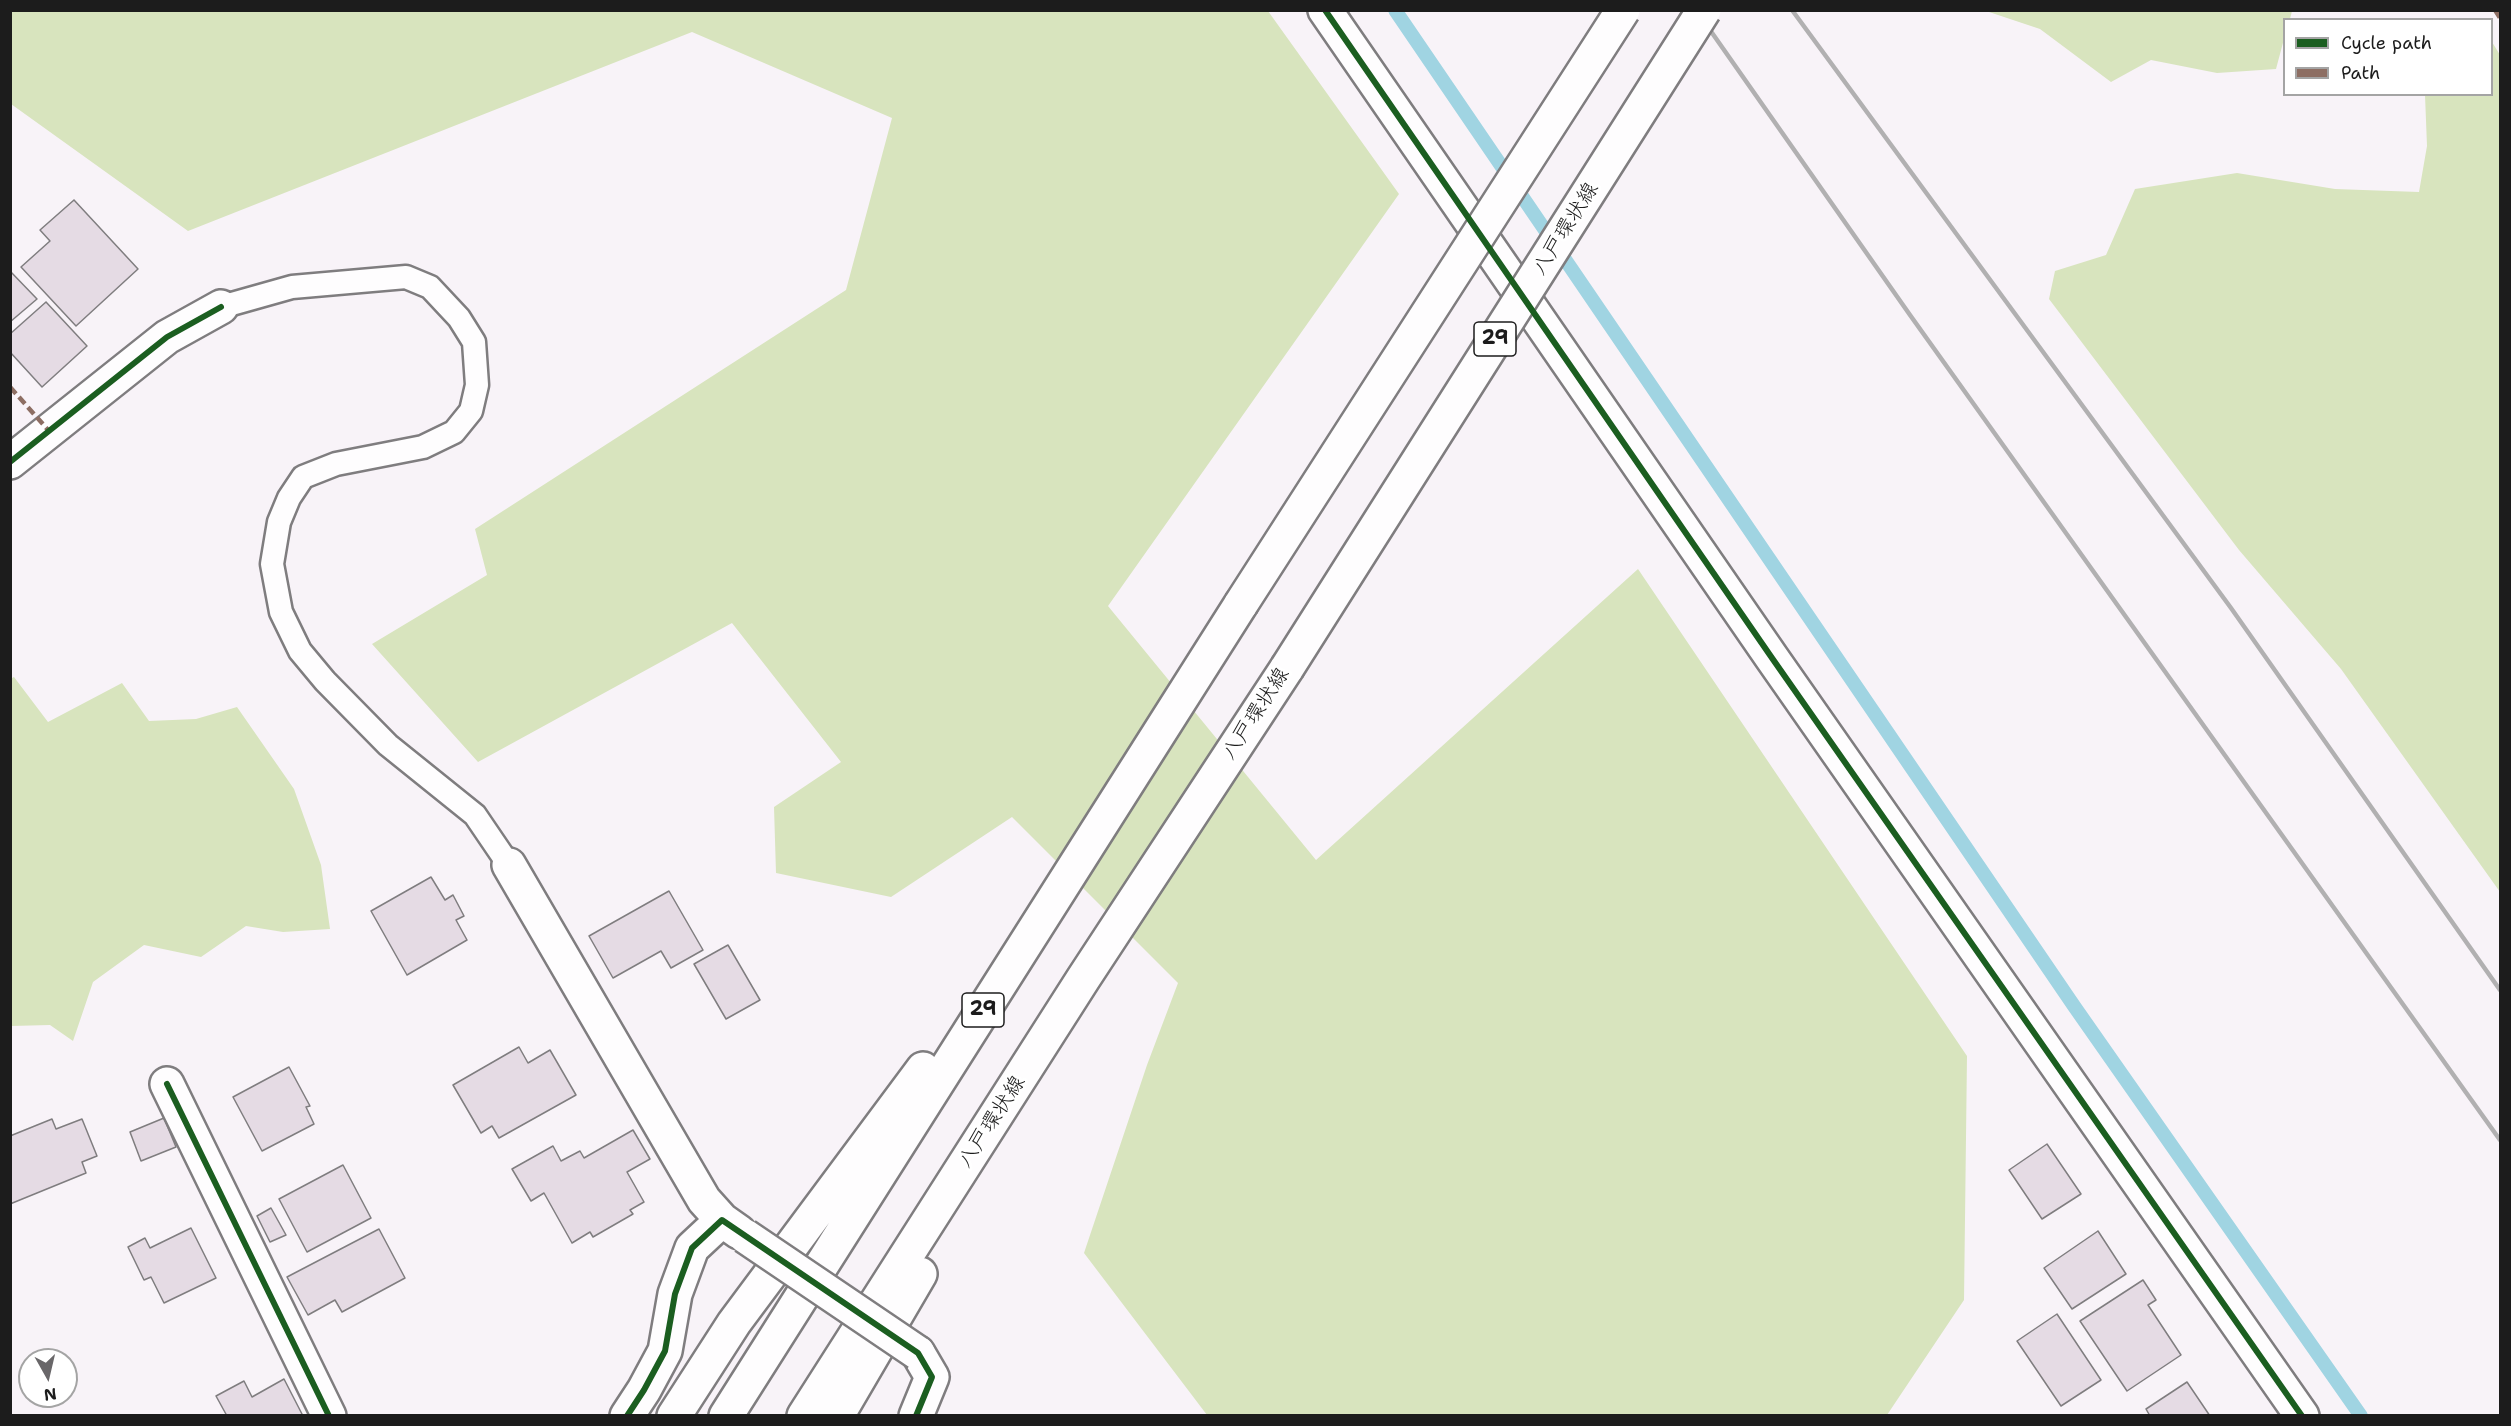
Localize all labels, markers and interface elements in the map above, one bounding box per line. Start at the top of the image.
legend [2283,18,2493,96]
text: Cycle path [2341,31,2432,55]
text: Path [2341,61,2380,85]
street label: 八戸環状線 [1527,178,1605,280]
road number: 29 [1474,322,1516,356]
street label: 八戸環状線 [1217,663,1295,765]
road number: 29 [962,993,1004,1027]
street label: 八戸環状線 [953,1071,1031,1173]
north arrow [18,1348,78,1408]
text: N [43,1383,58,1406]

